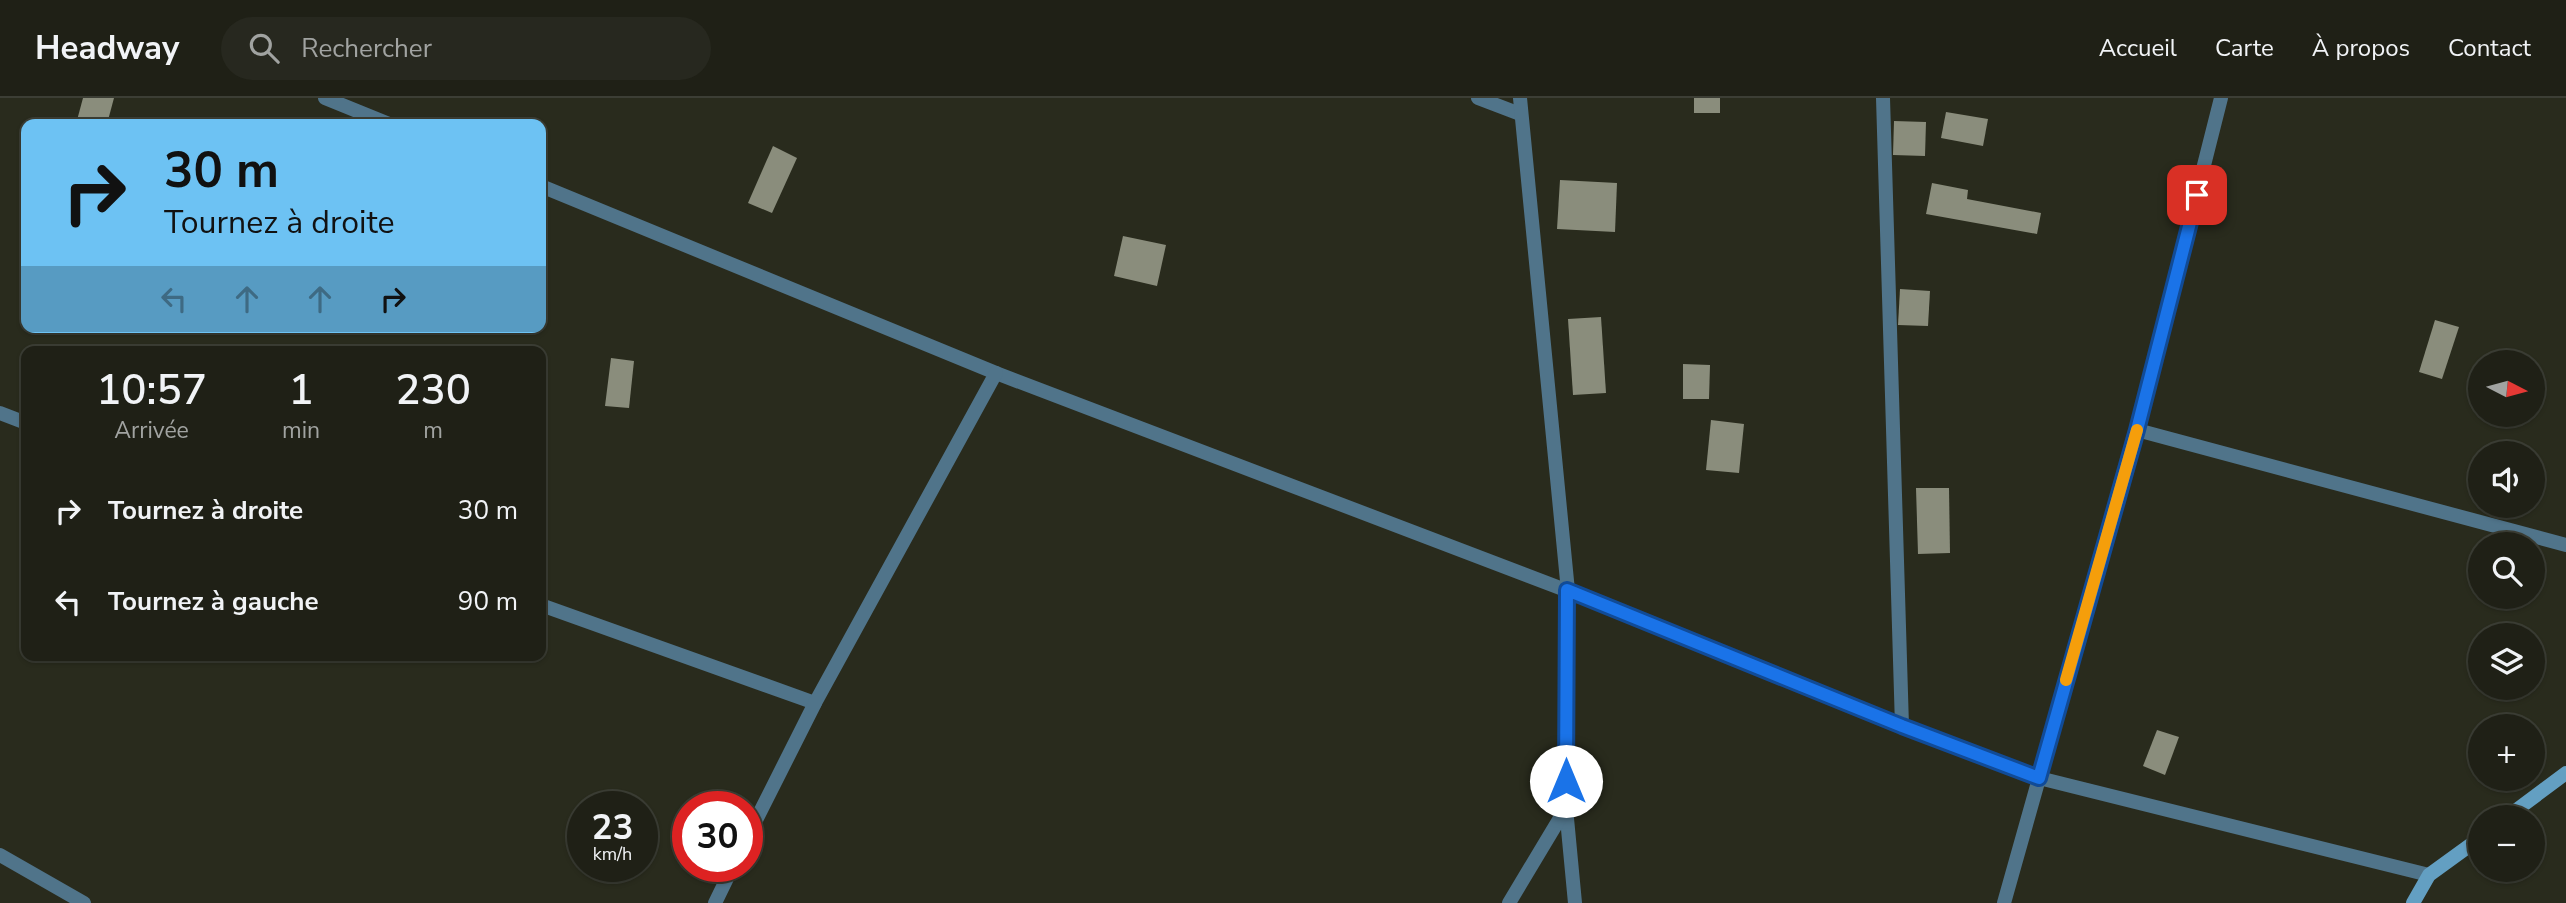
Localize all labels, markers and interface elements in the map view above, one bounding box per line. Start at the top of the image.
search box [221,17,711,80]
text: Headway [35,26,179,71]
icon: search [245,29,283,67]
text: Rechercher [301,31,432,66]
text: Accueil [2099,32,2177,64]
text: Carte [2215,32,2274,64]
text: À propos [2312,32,2410,64]
text: Contact [2448,32,2531,64]
text: 30 m [164,137,279,204]
icon: right [49,147,140,238]
pin [2167,165,2227,225]
icon: arrive [2178,176,2216,214]
text: Tournez à droite [164,201,395,244]
icon: left [155,280,193,318]
icon: ahead [228,280,266,318]
icon: ahead [301,280,339,318]
icon: right [374,280,412,318]
north arrow [2468,350,2544,427]
map controls [2468,350,2545,882]
text: 10:57 [96,362,207,419]
text: 1 [288,362,314,419]
text: 230 [395,362,471,419]
text: Arrivée [114,415,189,446]
text: min [282,415,320,446]
text: m [423,415,443,446]
button: sound [2468,441,2545,518]
icon: right [49,492,87,530]
text: Tournez à droite [108,493,303,528]
text: 30 m [458,493,518,528]
button: search [2468,532,2545,609]
icon: left [49,583,87,621]
text: Tournez à gauche [108,584,319,619]
text: 90 m [458,584,518,619]
button: layers [2468,623,2545,700]
button: + [2468,714,2545,791]
position arrow [1529,744,1603,818]
speed limit sign: 30 [672,791,763,882]
text: 23 [591,804,634,851]
button: − [2468,805,2545,882]
text: km/h [593,842,632,866]

